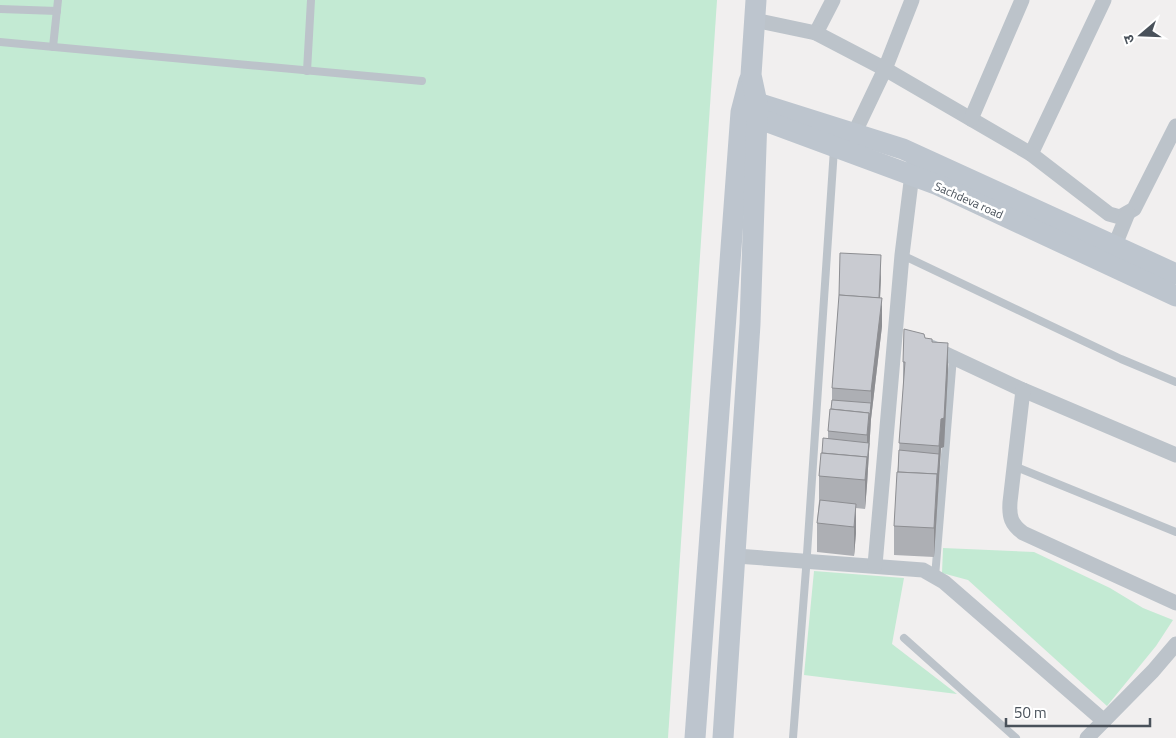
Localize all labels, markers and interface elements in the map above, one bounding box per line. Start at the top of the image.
north arrow [1116,10,1166,60]
text: उ [1117,31,1139,47]
street label: Sachdeva road [932,176,1006,224]
scale bar [1006,696,1150,728]
text: 50 m [1014,701,1047,724]

